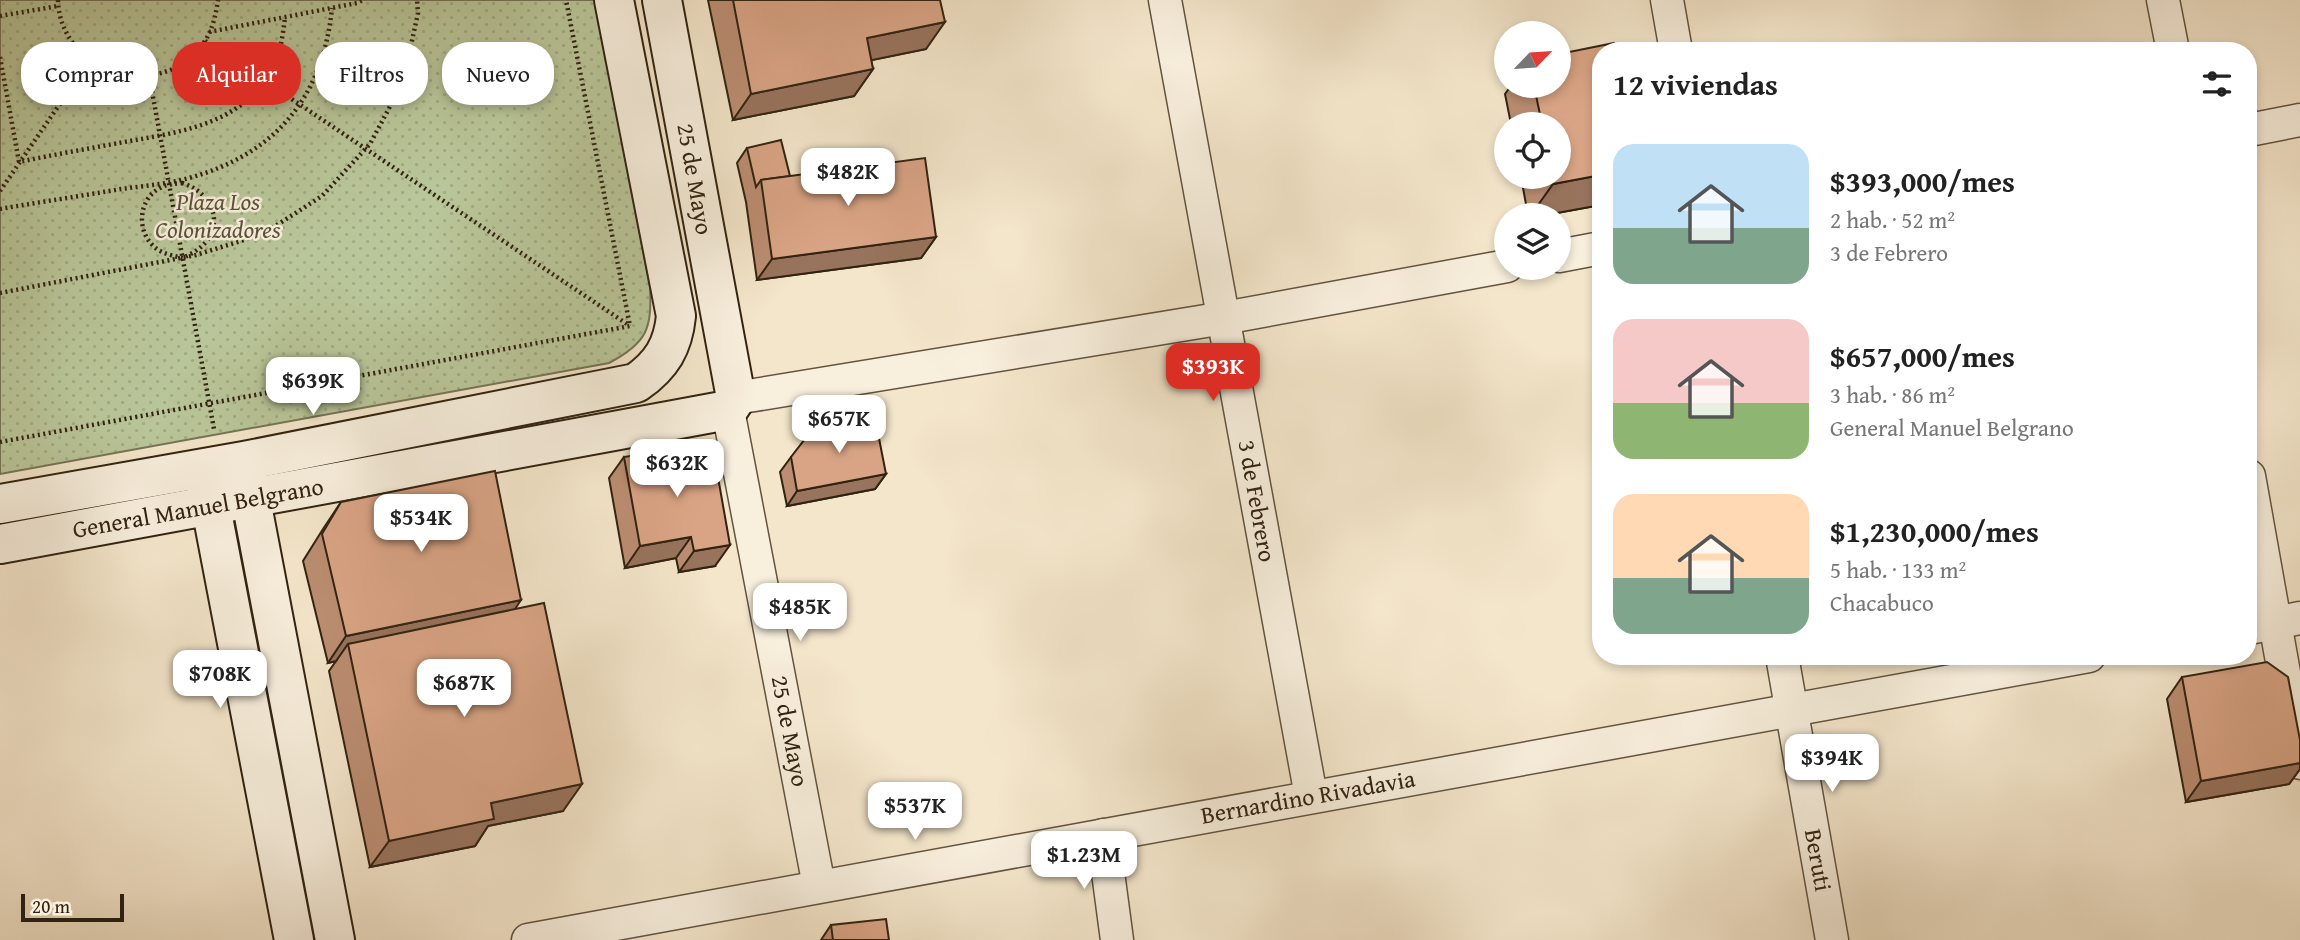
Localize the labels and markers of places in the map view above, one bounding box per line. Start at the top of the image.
pin: $482K [799,148,897,208]
pin: $393K [1164,344,1262,403]
pin: $639K [264,358,362,417]
pin: $657K [790,396,888,455]
pin: $632K [628,440,726,499]
pin: $534K [372,494,470,554]
pin: $485K [751,584,849,643]
pin: $708K [171,650,269,710]
pin: $687K [415,660,513,719]
pin: $394K [1783,734,1881,794]
pin: $537K [866,782,964,842]
pin: $1.23M [1027,832,1141,891]

